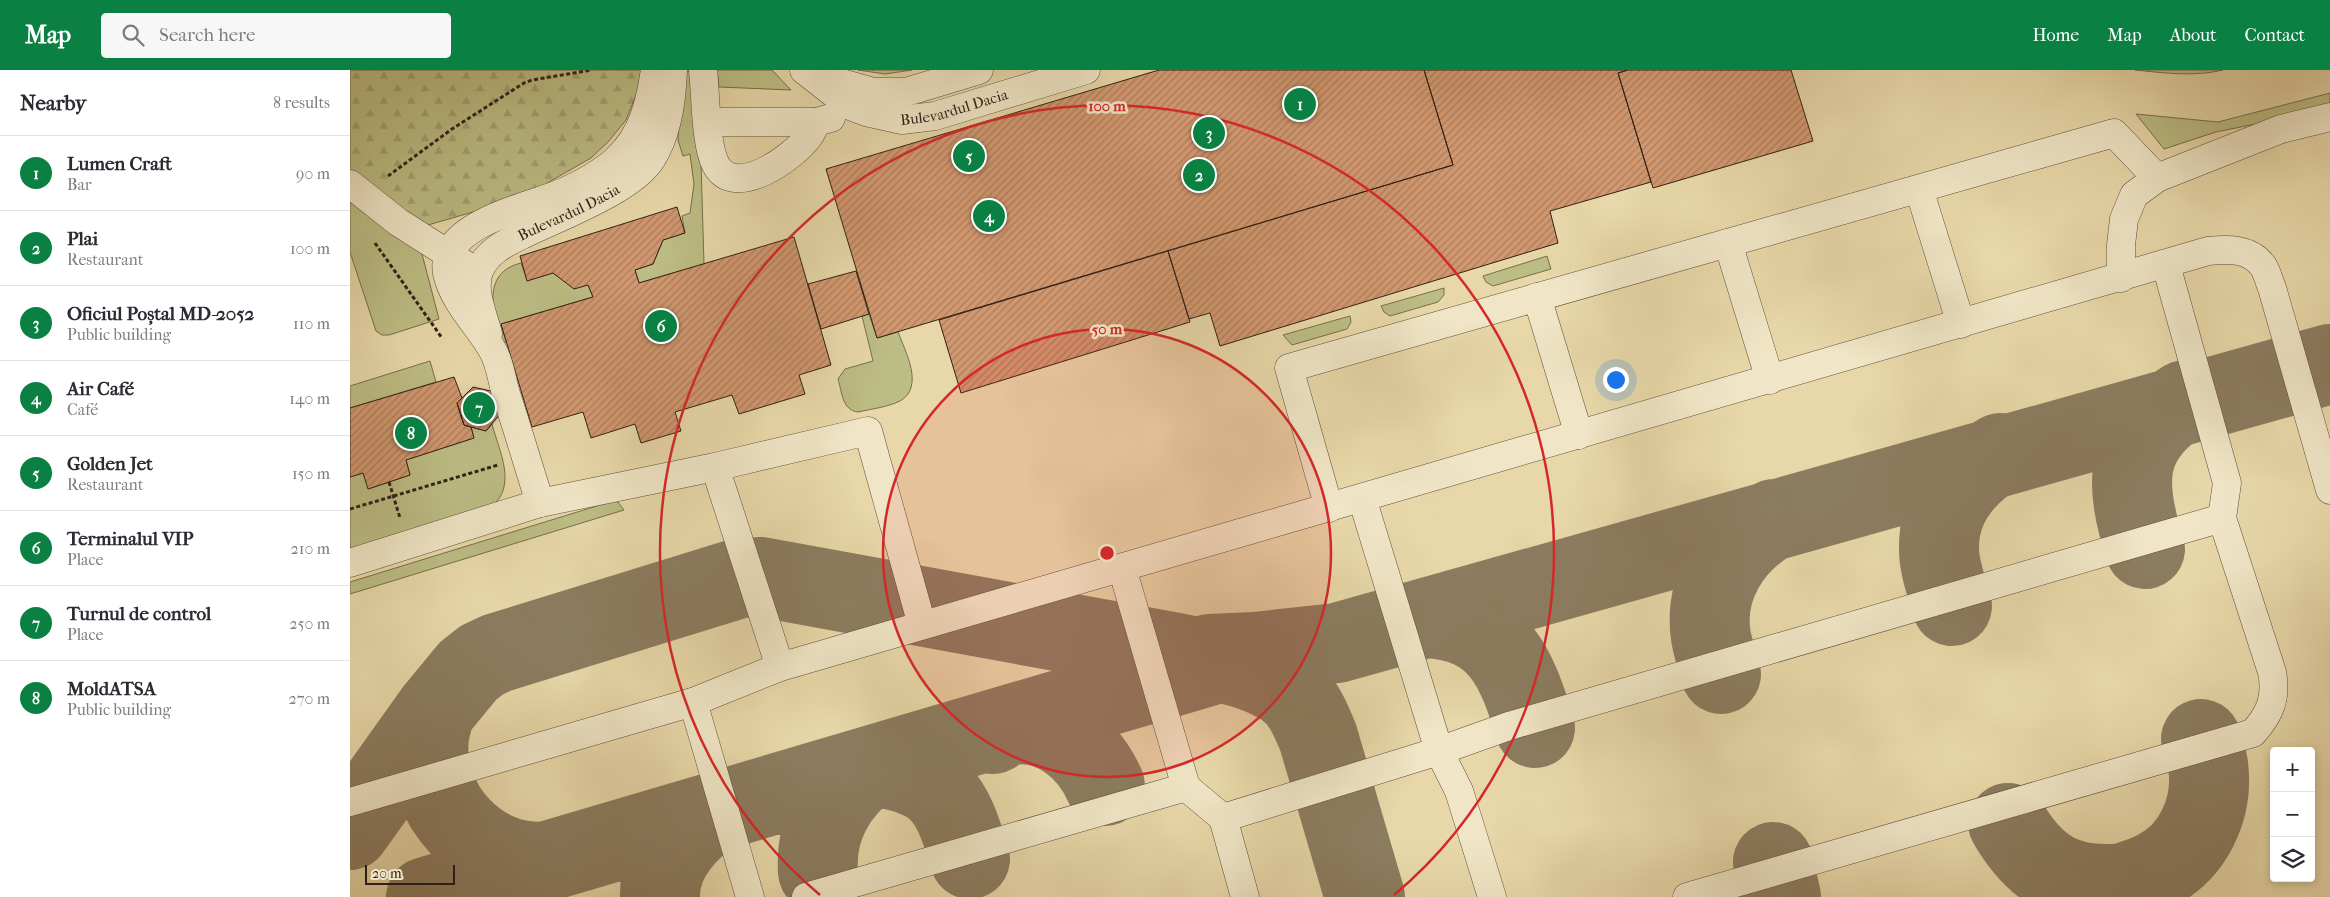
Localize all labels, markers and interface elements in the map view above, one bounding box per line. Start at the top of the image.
search box [101,13,451,58]
text: Map [25,21,71,49]
icon: search [119,21,147,49]
text: Search here [159,24,255,46]
text: Home [2032,25,2079,46]
text: Map [2107,25,2142,46]
text: About [2170,25,2216,46]
text: Contact [2244,25,2305,46]
street label: Bulevardul Dacia [899,85,1011,129]
pin: 1 [1284,85,1316,123]
text: Nearby [20,91,86,115]
text: 8 results [273,93,330,112]
text: 100 m [1088,97,1126,115]
pin: 3 [1193,114,1225,152]
pin: 5 [953,137,985,175]
text: Lumen Craft [67,153,172,175]
pin: 2 [1183,156,1215,194]
text: 1 [33,164,39,183]
text: 90 m [296,164,330,183]
text: Bar [67,175,92,194]
street label: Bulevardul Dacia [515,180,624,245]
pin: 4 [973,197,1005,235]
text: Plai [67,228,98,250]
text: 2 [32,239,40,258]
text: 100 m [290,239,330,258]
text: Restaurant [67,250,143,269]
text: Oficiul Poștal MD-2052 [67,303,254,325]
pin: 6 [645,307,677,345]
text: 3 [33,314,39,333]
text: 110 m [293,314,330,333]
text: 50 m [1092,320,1123,338]
text: Public building [67,325,171,344]
your location [1603,367,1629,393]
text: Air Café [67,378,134,400]
text: 4 [31,389,41,408]
text: 140 m [289,389,330,408]
pin: 7 [463,389,495,427]
text: Café [67,400,98,419]
pin: 8 [395,414,427,452]
text: Golden Jet [67,453,153,475]
text: 5 [33,464,39,483]
text: 150 m [292,464,330,483]
text: Restaurant [67,475,143,494]
text: Terminalul VIP [67,528,193,550]
text: 6 [32,539,40,558]
text: 210 m [291,539,330,558]
centre of rings [1098,544,1116,562]
text: Place [67,550,103,569]
text: Turnul de control [67,603,211,625]
text: 7 [32,614,40,633]
text: 250 m [289,614,330,633]
text: Place [67,625,103,644]
text: MoldATSA [67,678,156,700]
text: 8 [32,689,40,708]
text: 270 m [289,689,330,708]
text: Public building [67,700,171,719]
map controls [2270,747,2315,882]
button: + [2270,747,2315,792]
button: − [2270,792,2315,837]
button: layers [2270,837,2315,882]
scale bar [365,862,455,885]
text: 20 m [372,865,402,882]

